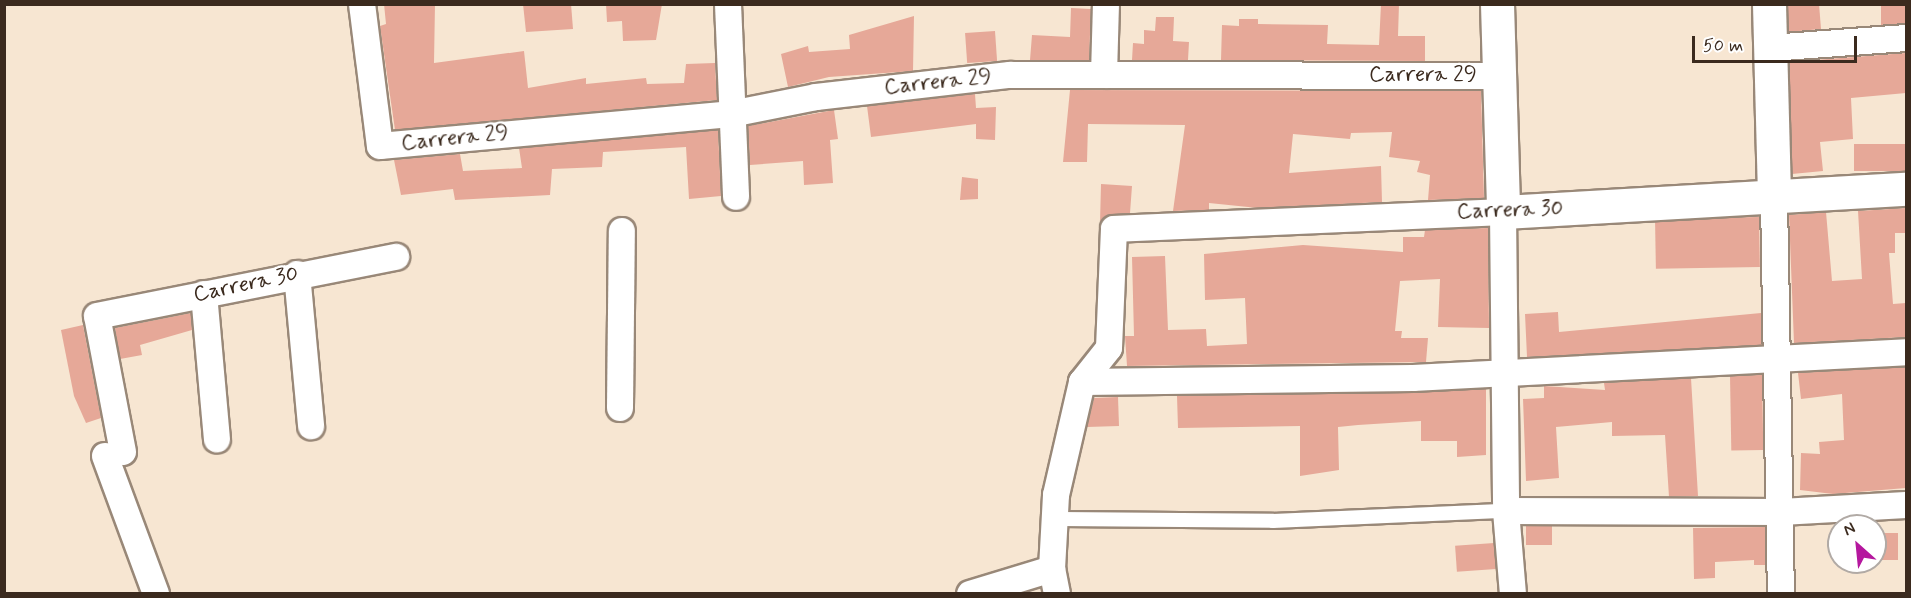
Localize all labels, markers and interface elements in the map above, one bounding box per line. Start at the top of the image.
scale bar [1695,24,1860,62]
text: 50 m [1703,34,1743,58]
street label: Carrera 29 [1369,63,1477,89]
street label: Carrera 29 [883,64,993,102]
street label: Carrera 29 [400,120,510,158]
street label: Carrera 30 [1456,196,1564,226]
street label: Carrera 30 [191,261,301,309]
north arrow [1827,514,1887,574]
text: N [1840,518,1859,541]

